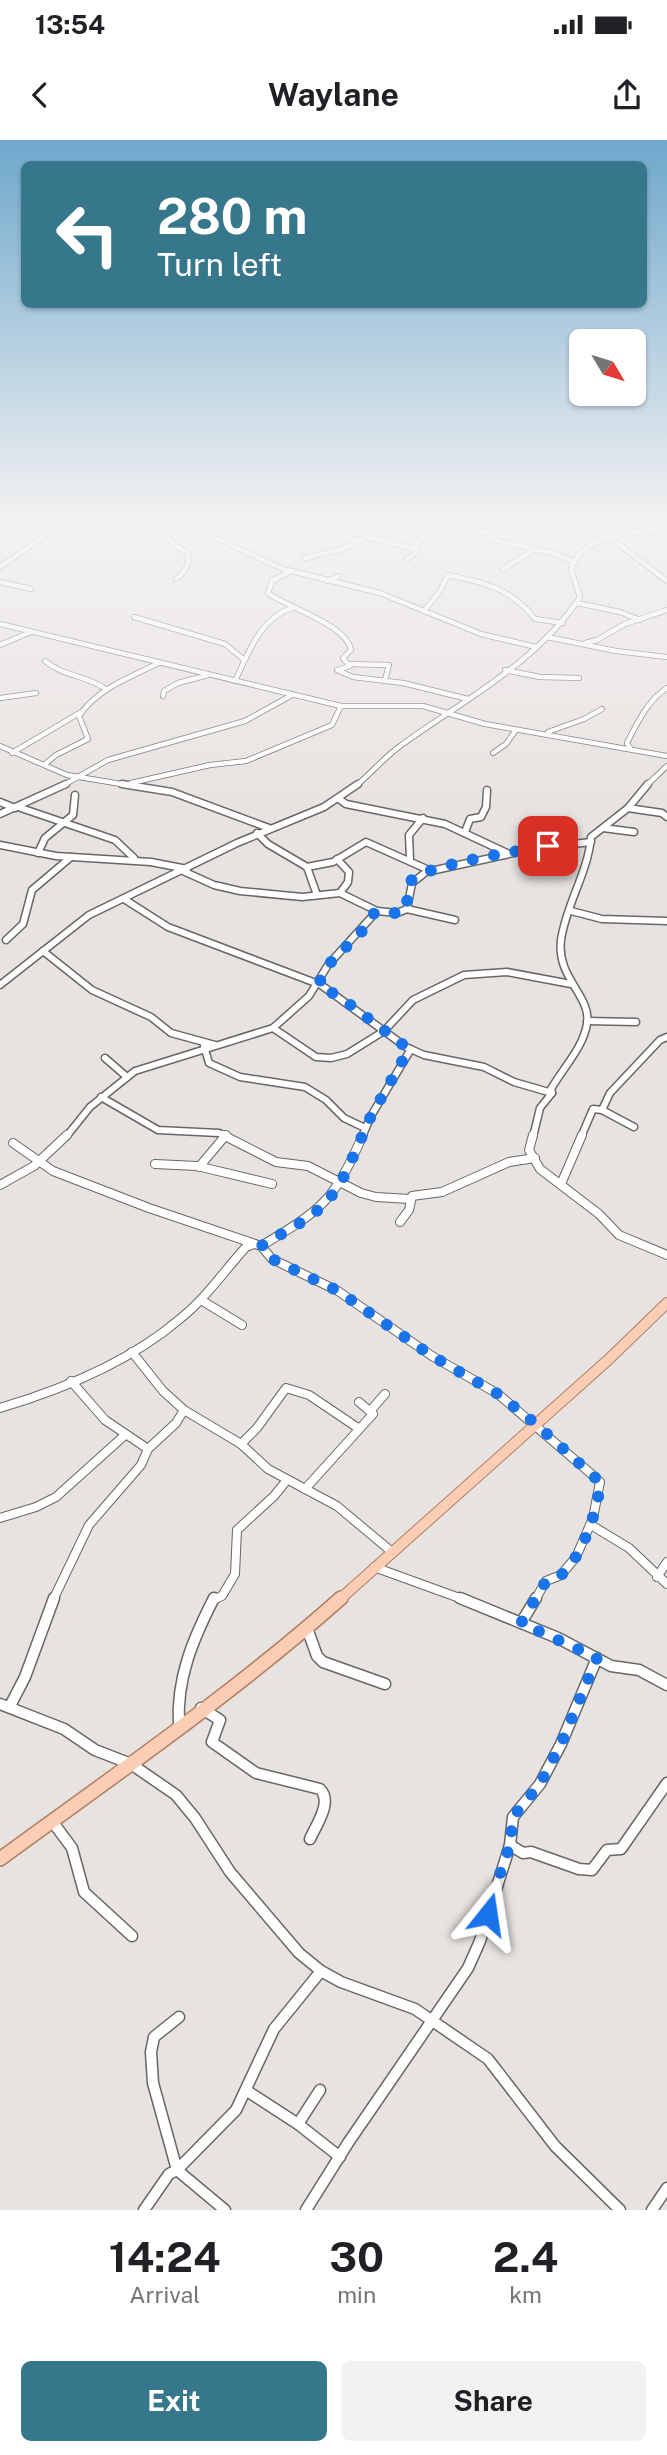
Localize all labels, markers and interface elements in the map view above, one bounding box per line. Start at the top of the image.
text: 13:54 [35,9,105,40]
icon: back [21,76,59,114]
text: Waylane [268,76,399,113]
icon: share [608,76,646,114]
text: 280 m [157,187,307,245]
icon: left [42,189,133,280]
text: Turn left [157,246,282,283]
north arrow [569,329,646,406]
map controls [569,329,646,406]
pin [518,816,578,876]
icon: arrive [529,827,567,865]
position arrow [451,1877,525,1951]
text: 14:24 [109,2232,221,2281]
text: 30 [329,2232,384,2281]
text: 2.4 [493,2232,558,2281]
text: Arrival [129,2281,200,2308]
text: min [337,2281,376,2308]
text: km [509,2281,542,2308]
button: Exit [21,2361,327,2441]
button: Share [341,2361,646,2441]

